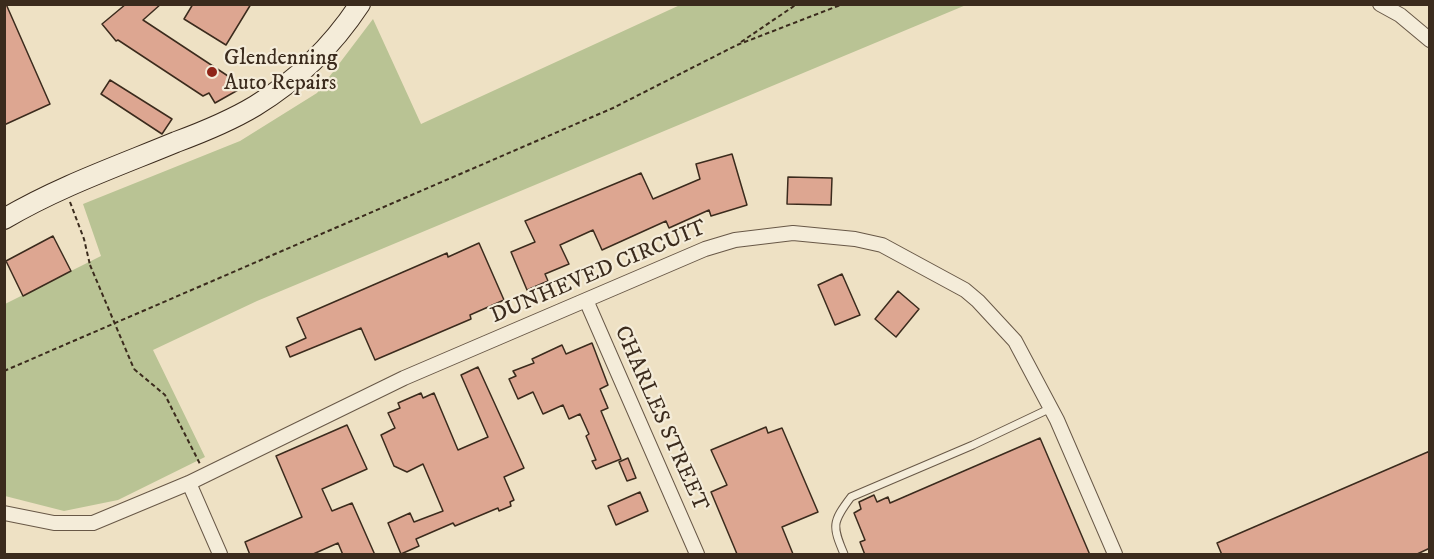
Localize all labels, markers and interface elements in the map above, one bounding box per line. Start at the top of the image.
place label: Glendenning Auto Repairs [224,46,337,98]
marker: Glendenning Auto Repairs [205,65,219,79]
street label: DUNHEVED CIRCUIT [487,216,711,330]
street label: CHARLES STREET [607,322,713,516]

